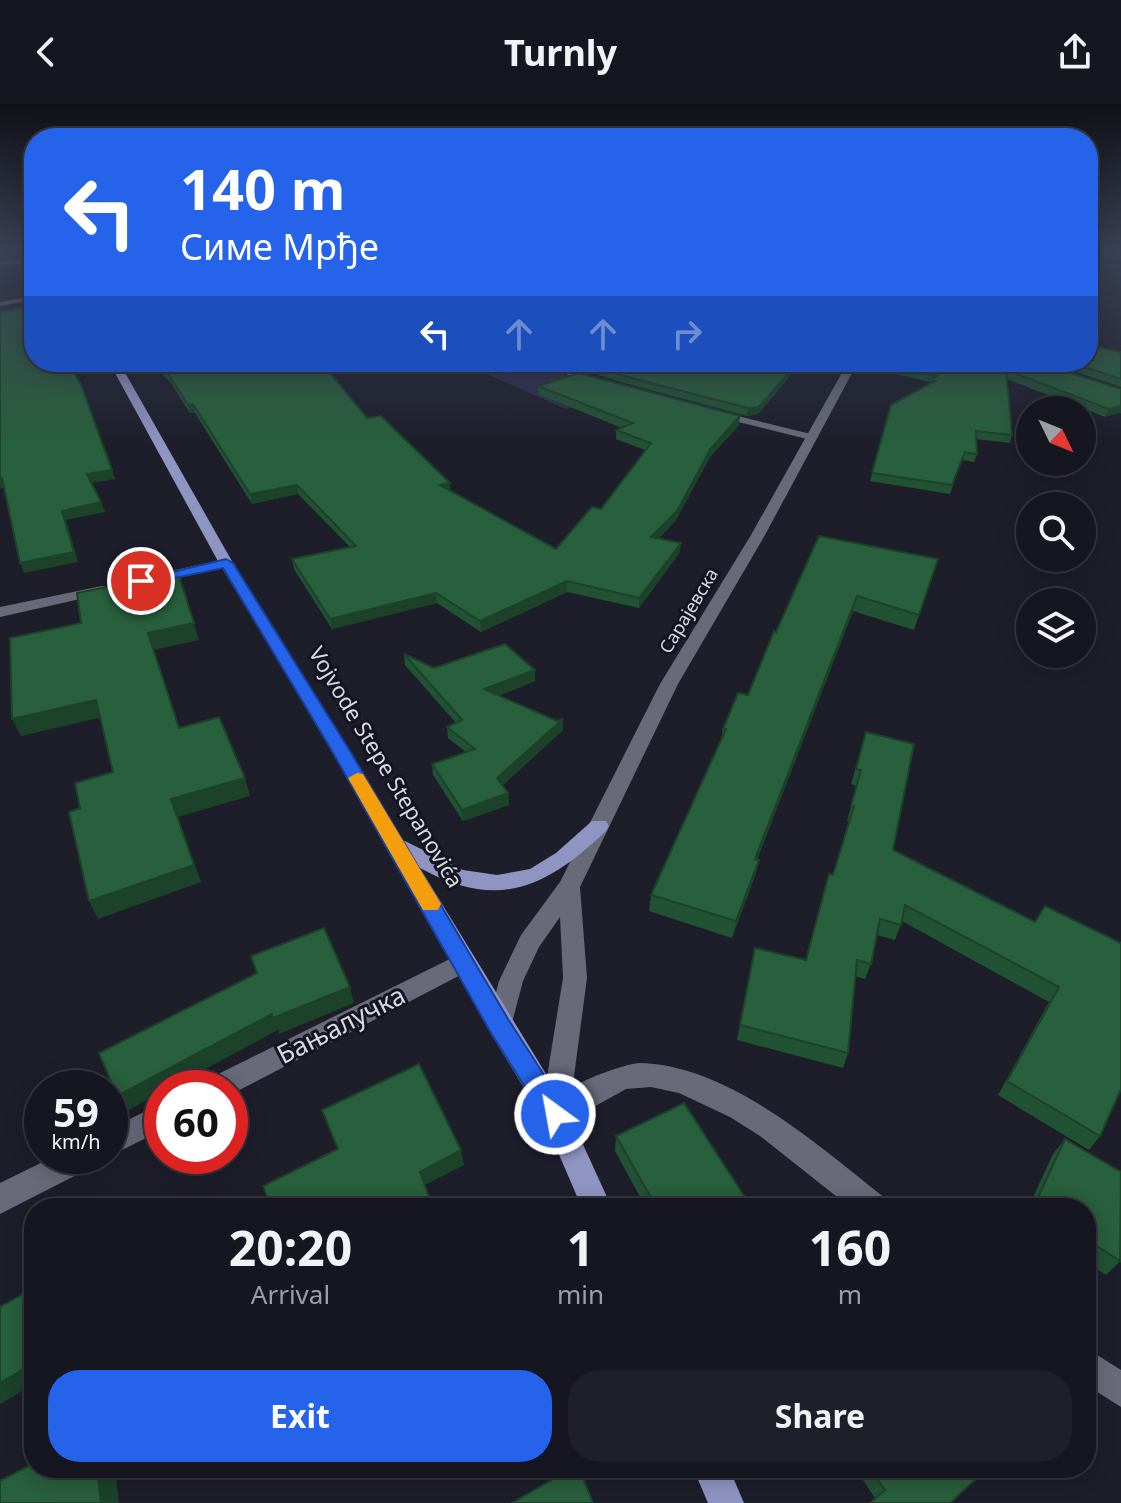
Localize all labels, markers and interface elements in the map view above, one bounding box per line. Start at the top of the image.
text: Turnly [504,28,617,77]
icon: back [24,30,68,74]
icon: share [1053,30,1097,74]
text: 140 m [180,150,345,226]
icon: left [48,160,152,264]
text: Симе Мрђе [180,222,379,271]
icon: left [413,312,457,356]
icon: ahead [497,312,541,356]
icon: ahead [581,312,625,356]
icon: right [665,312,709,356]
north arrow [1016,396,1096,476]
map controls [1016,396,1096,668]
button: search [1016,492,1096,572]
pin [107,547,175,615]
icon: arrive [119,559,163,603]
street label: Сарајевска [653,563,723,658]
button: layers [1016,588,1096,668]
street label: Vojvode Stepe Stepanovića [303,640,471,893]
street label: Бањалучка [270,976,411,1072]
speed limit sign: 60 [144,1070,248,1174]
position arrow [513,1072,597,1156]
text: 59 [53,1084,99,1139]
text: km/h [51,1128,101,1155]
text: 20:20 [229,1215,352,1280]
text: 1 [567,1215,594,1280]
text: 160 [809,1215,891,1280]
text: Arrival [251,1276,330,1312]
text: min [557,1276,604,1312]
text: m [838,1276,862,1312]
button: Exit [48,1370,552,1462]
button: Share [568,1370,1072,1462]

